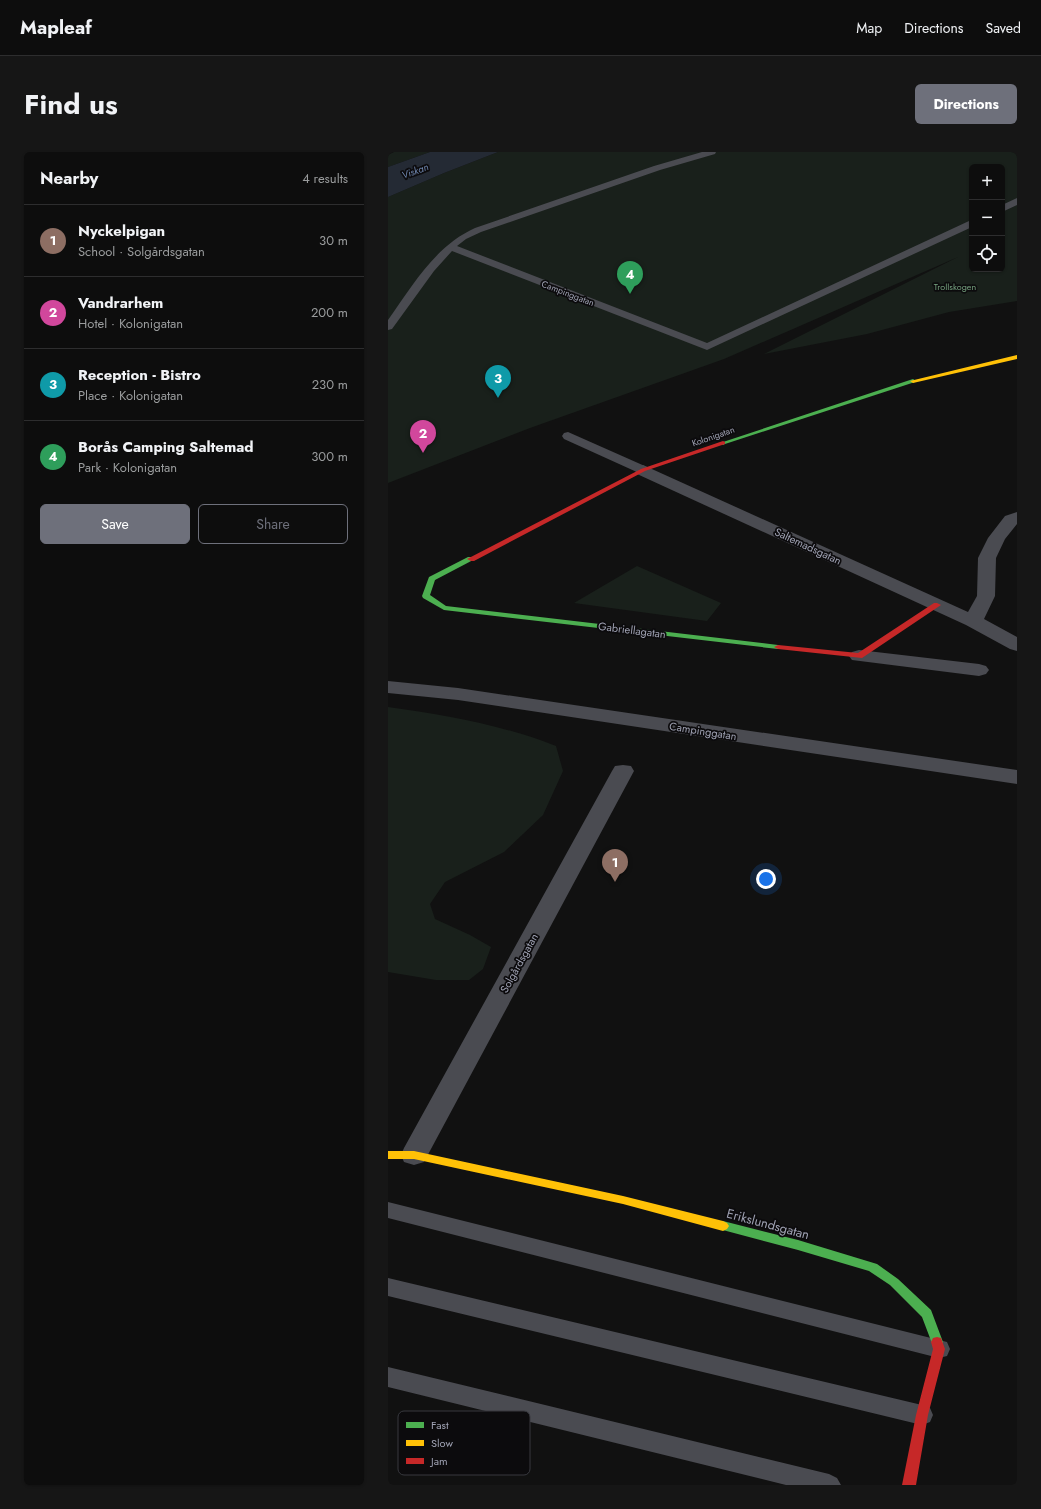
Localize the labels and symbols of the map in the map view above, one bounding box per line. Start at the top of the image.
water label: Viskan [399,159,431,183]
pin: 4 [617,261,643,294]
street label: Campinggatan [540,277,596,309]
park label: Trollskogen [934,280,976,293]
pin: 3 [485,365,511,398]
pin: 2 [410,420,436,453]
street label: Kolonigatan [690,423,736,449]
street label: Saltemadsgatan [772,524,844,568]
street label: Gabriellagatan [597,618,667,642]
street label: Campinggatan [668,718,738,744]
pin: 1 [602,849,628,882]
your location [756,869,776,889]
street label: Solgårdsgatan [496,930,542,996]
street label: Erikslundsgatan [724,1204,812,1244]
legend [398,1411,530,1475]
text: Fast [431,1417,449,1433]
text: Slow [431,1435,453,1451]
text: Jam [429,1453,448,1469]

